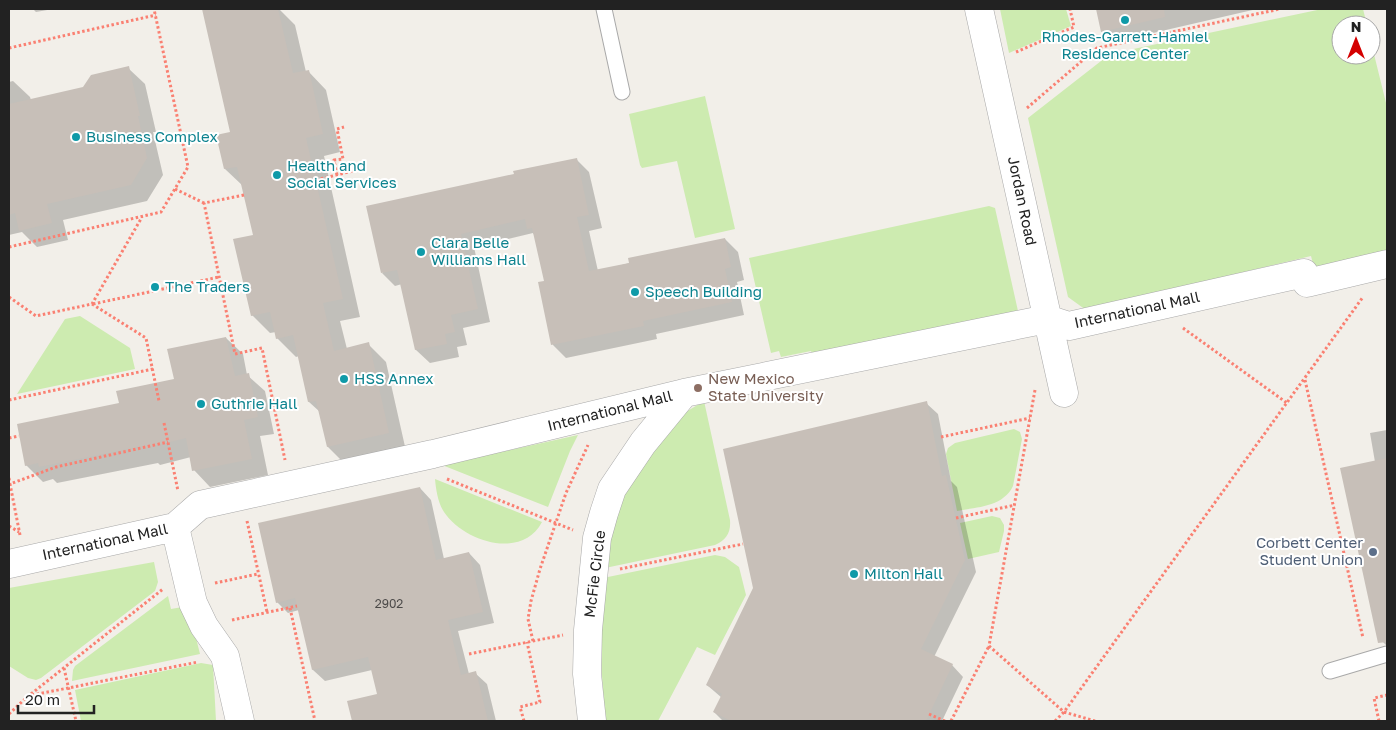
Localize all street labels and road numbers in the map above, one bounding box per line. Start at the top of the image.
street label: Jordan Road [1005,155,1041,247]
street label: International Mall [1072,287,1202,331]
street label: International Mall [545,386,674,434]
street label: International Mall [40,519,170,563]
street label: McFie Circle [580,529,608,619]

